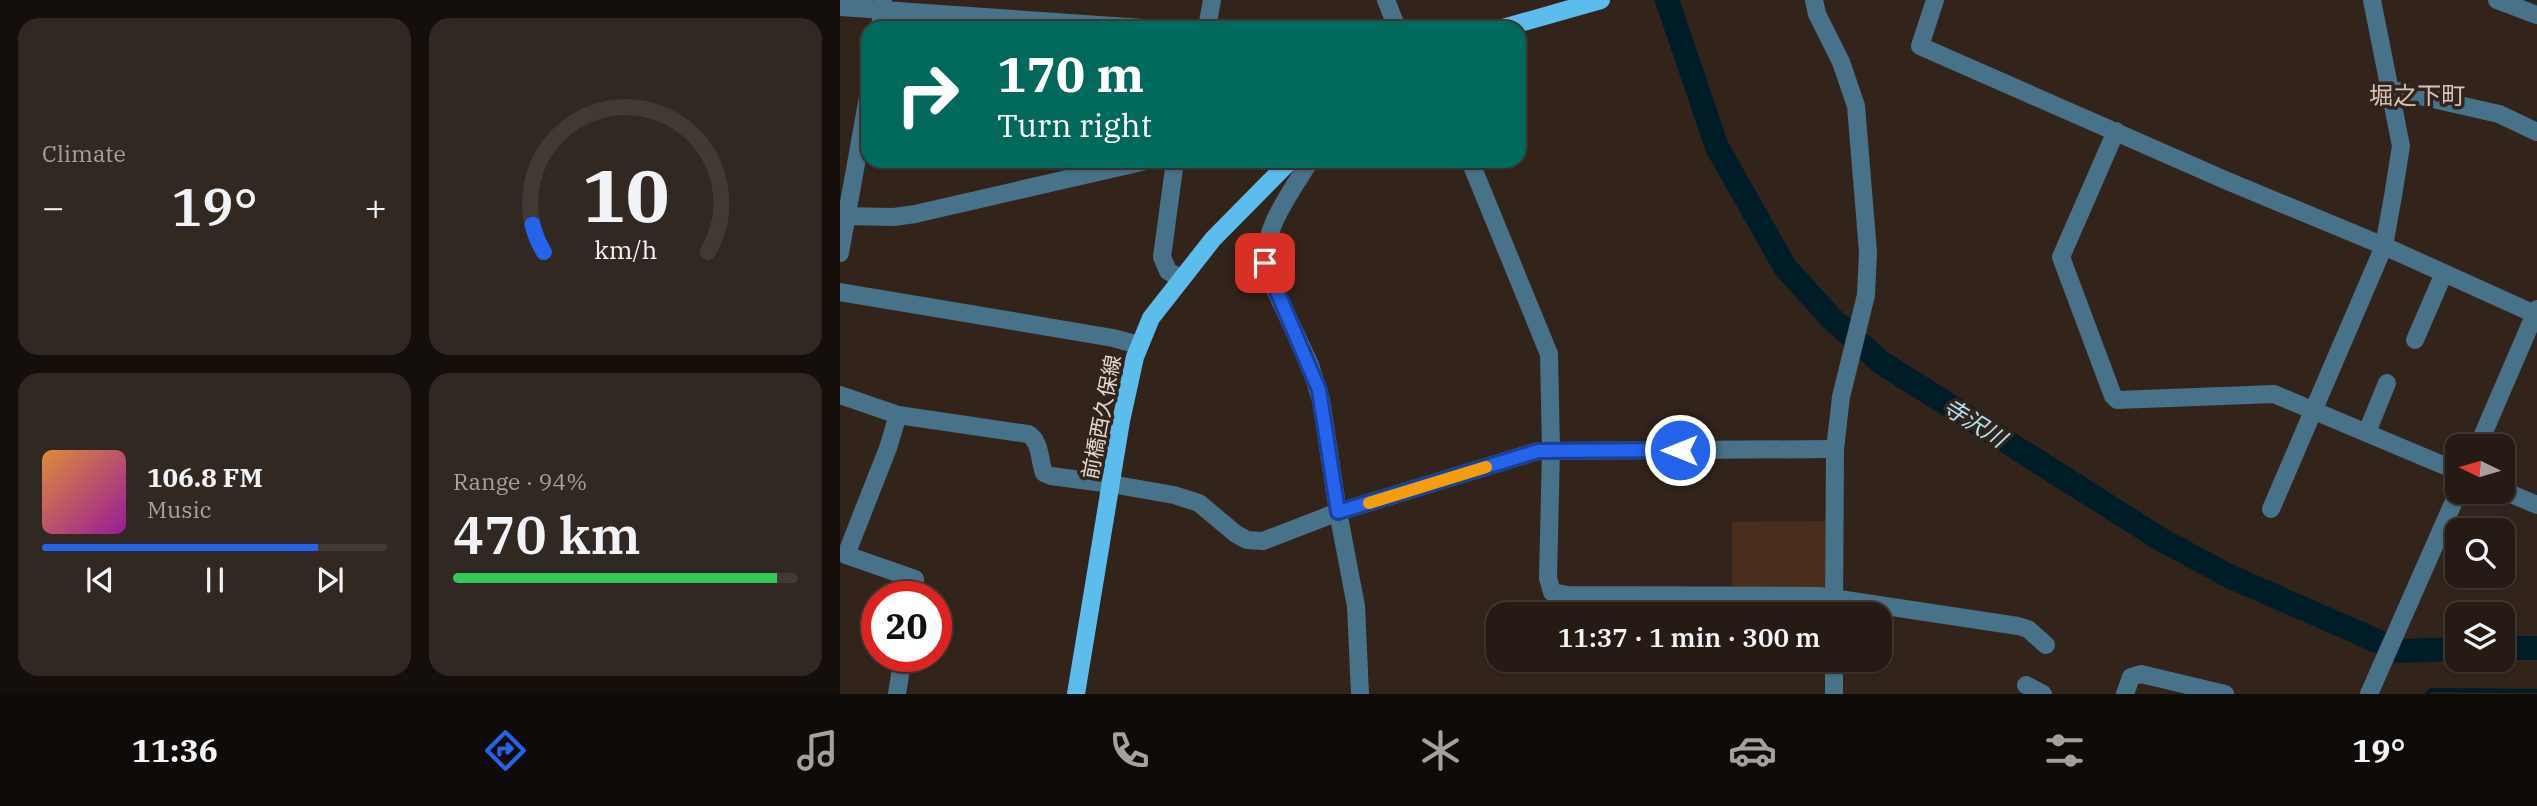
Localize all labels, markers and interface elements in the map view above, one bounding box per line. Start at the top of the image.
text: 170 m [997,42,1144,105]
icon: right [882,49,973,140]
district label: 堀之下町 [2369,79,2465,111]
text: Turn right [997,104,1152,146]
text: Climate [42,138,126,168]
text: 10 [582,148,669,243]
text: 19° [171,173,258,240]
text: − [42,182,65,231]
text: + [364,182,387,231]
text: km/h [594,233,657,266]
pin [1235,233,1295,293]
icon: arrive [1246,244,1284,282]
street label: 前橋西久保線 [1075,352,1127,482]
water label: 寺沢川 [1938,391,2015,455]
position arrow [1643,413,1717,487]
north arrow [2445,434,2515,504]
map controls [2445,434,2515,672]
text: 106.8 FM [147,460,263,494]
text: Range · 94% [453,466,587,496]
text: Music [147,494,212,524]
text: 470 km [453,501,641,568]
button: search [2445,518,2515,588]
icon: previous [81,561,119,599]
icon: pause [196,561,234,599]
icon: next [311,561,349,599]
speed limit sign: 20 [861,581,952,672]
button: layers [2445,602,2515,672]
text: 11:37 · 1 min · 300 m [1558,620,1820,654]
icon: directions [481,726,530,775]
icon: music [793,726,842,775]
icon: phone [1105,726,1154,775]
icon: climate [1416,726,1465,775]
icon: car [1728,726,1777,775]
icon: filters [2040,726,2089,775]
text: 11:36 [131,729,218,771]
text: 19° [2352,729,2406,771]

